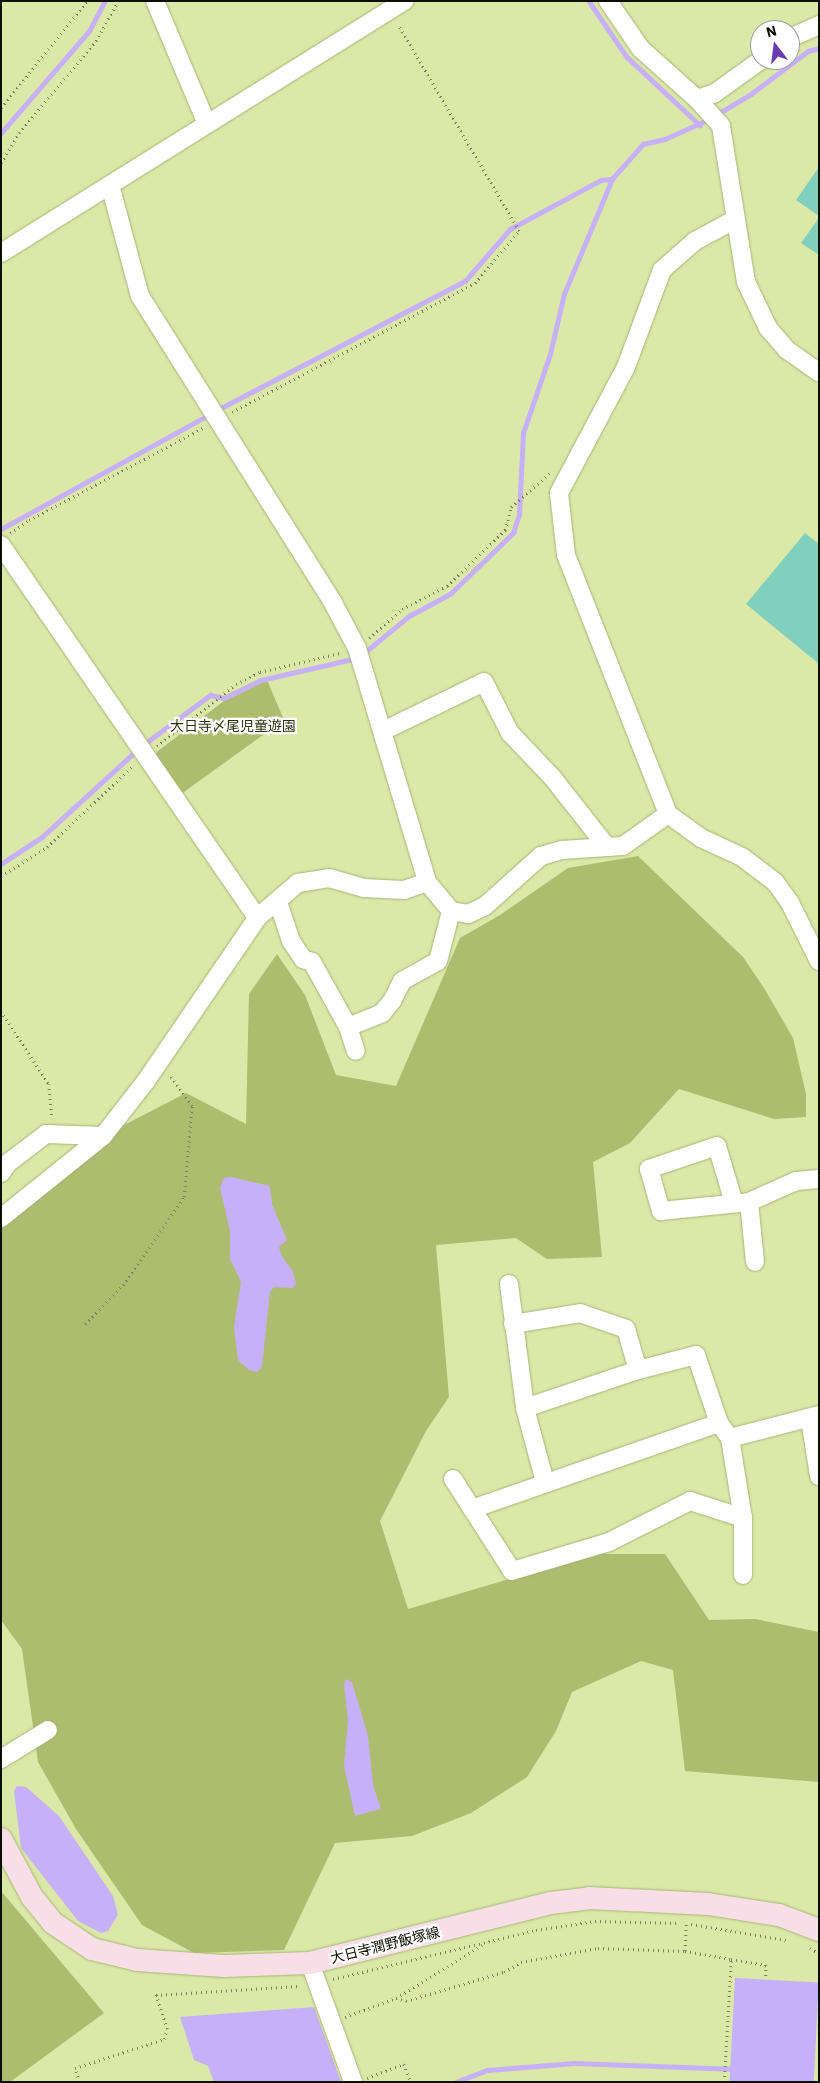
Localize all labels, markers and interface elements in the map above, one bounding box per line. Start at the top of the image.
north arrow [750,20,800,70]
text: N [764,21,779,41]
park label: 大日寺〆尾児童遊園 [170,718,296,734]
street label: 大日寺潤野飯塚線 [329,1923,441,1967]

